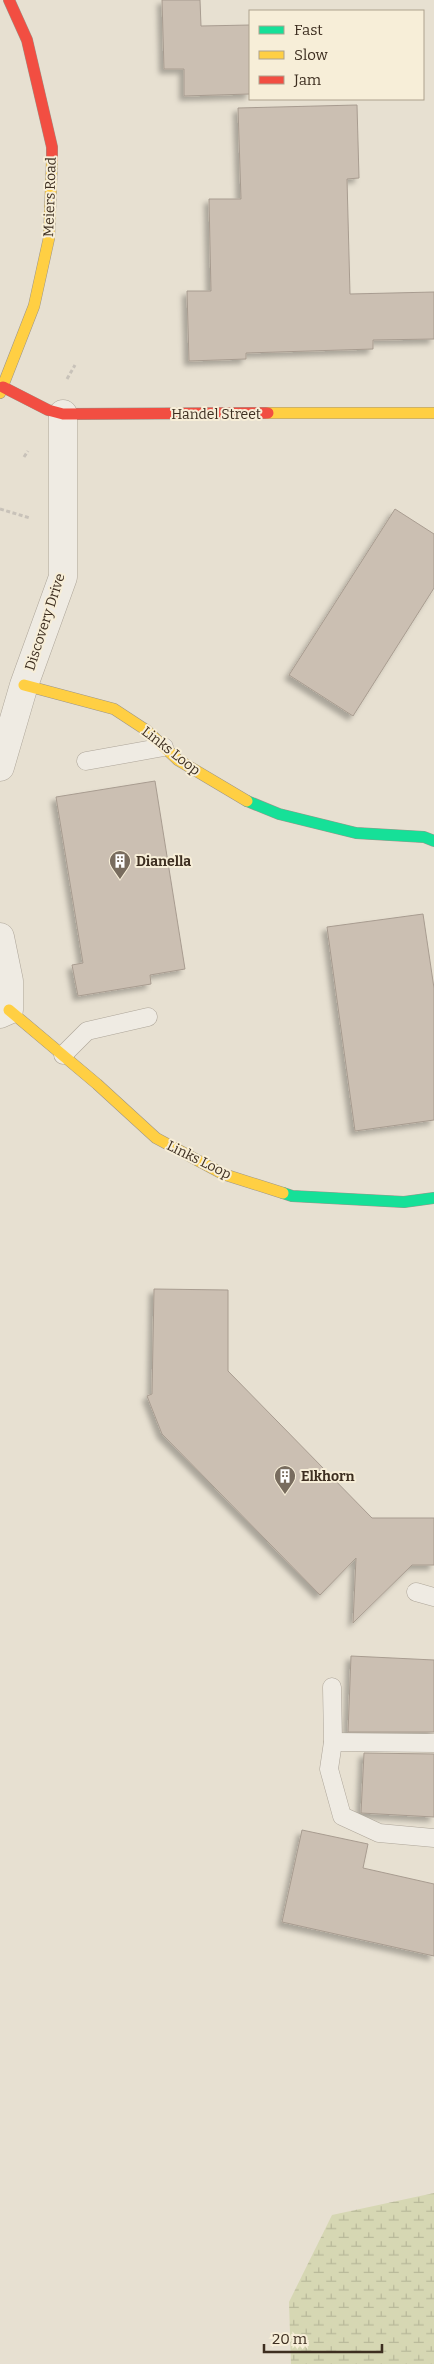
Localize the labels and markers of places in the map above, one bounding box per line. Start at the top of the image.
building icon: Dianella [108,849,132,880]
place label: Dianella [136,853,191,870]
building icon: Elkhorn [273,1464,297,1495]
place label: Elkhorn [301,1468,355,1485]

